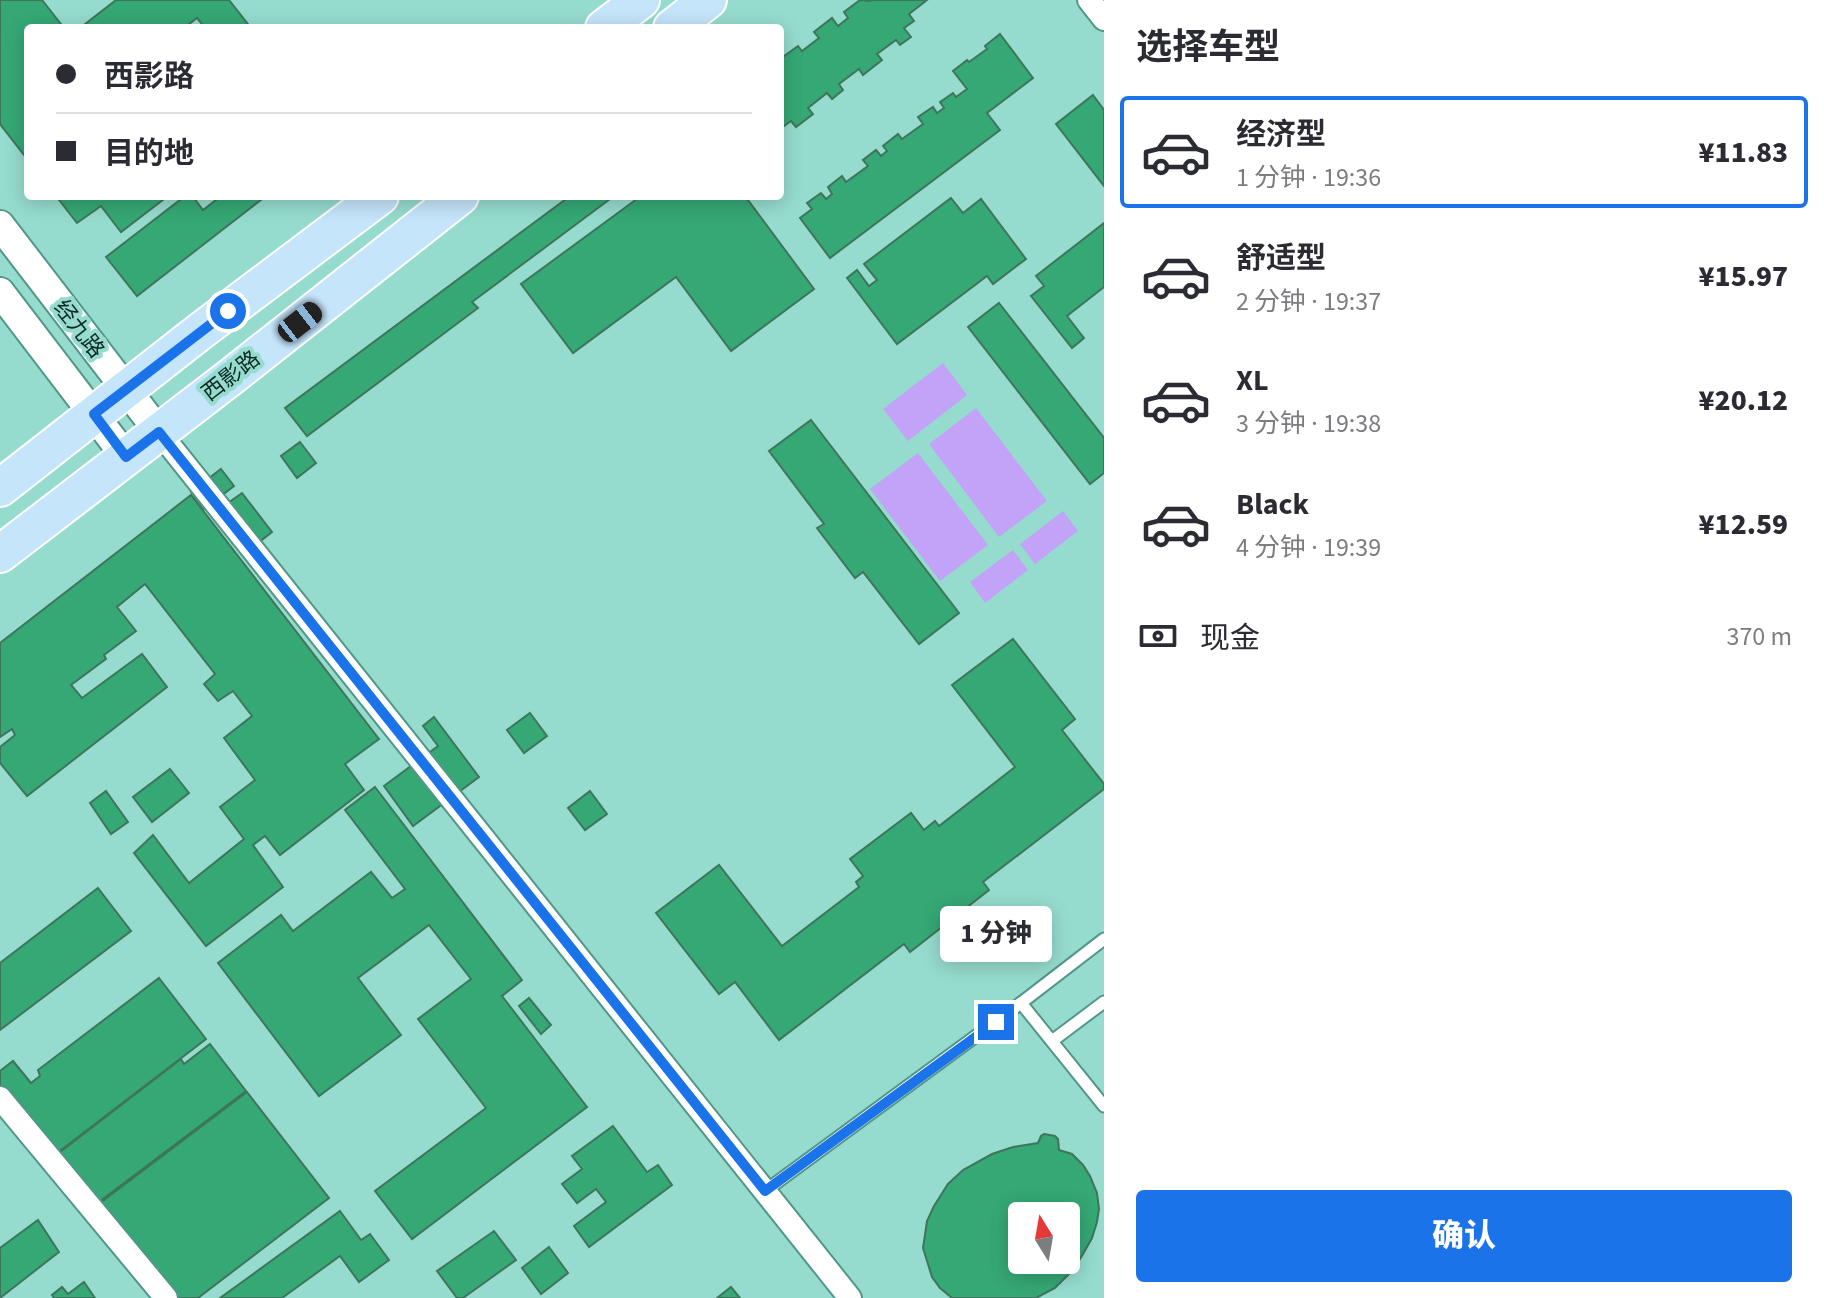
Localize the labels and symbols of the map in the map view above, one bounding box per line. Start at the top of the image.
street label: 经九路 [46,293,112,365]
route start [210,293,246,329]
car [274,298,326,346]
street label: 西影路 [195,343,267,409]
callout: 1 分钟 [940,906,1052,962]
route end [978,1004,1014,1040]
north arrow [1008,1202,1080,1274]

